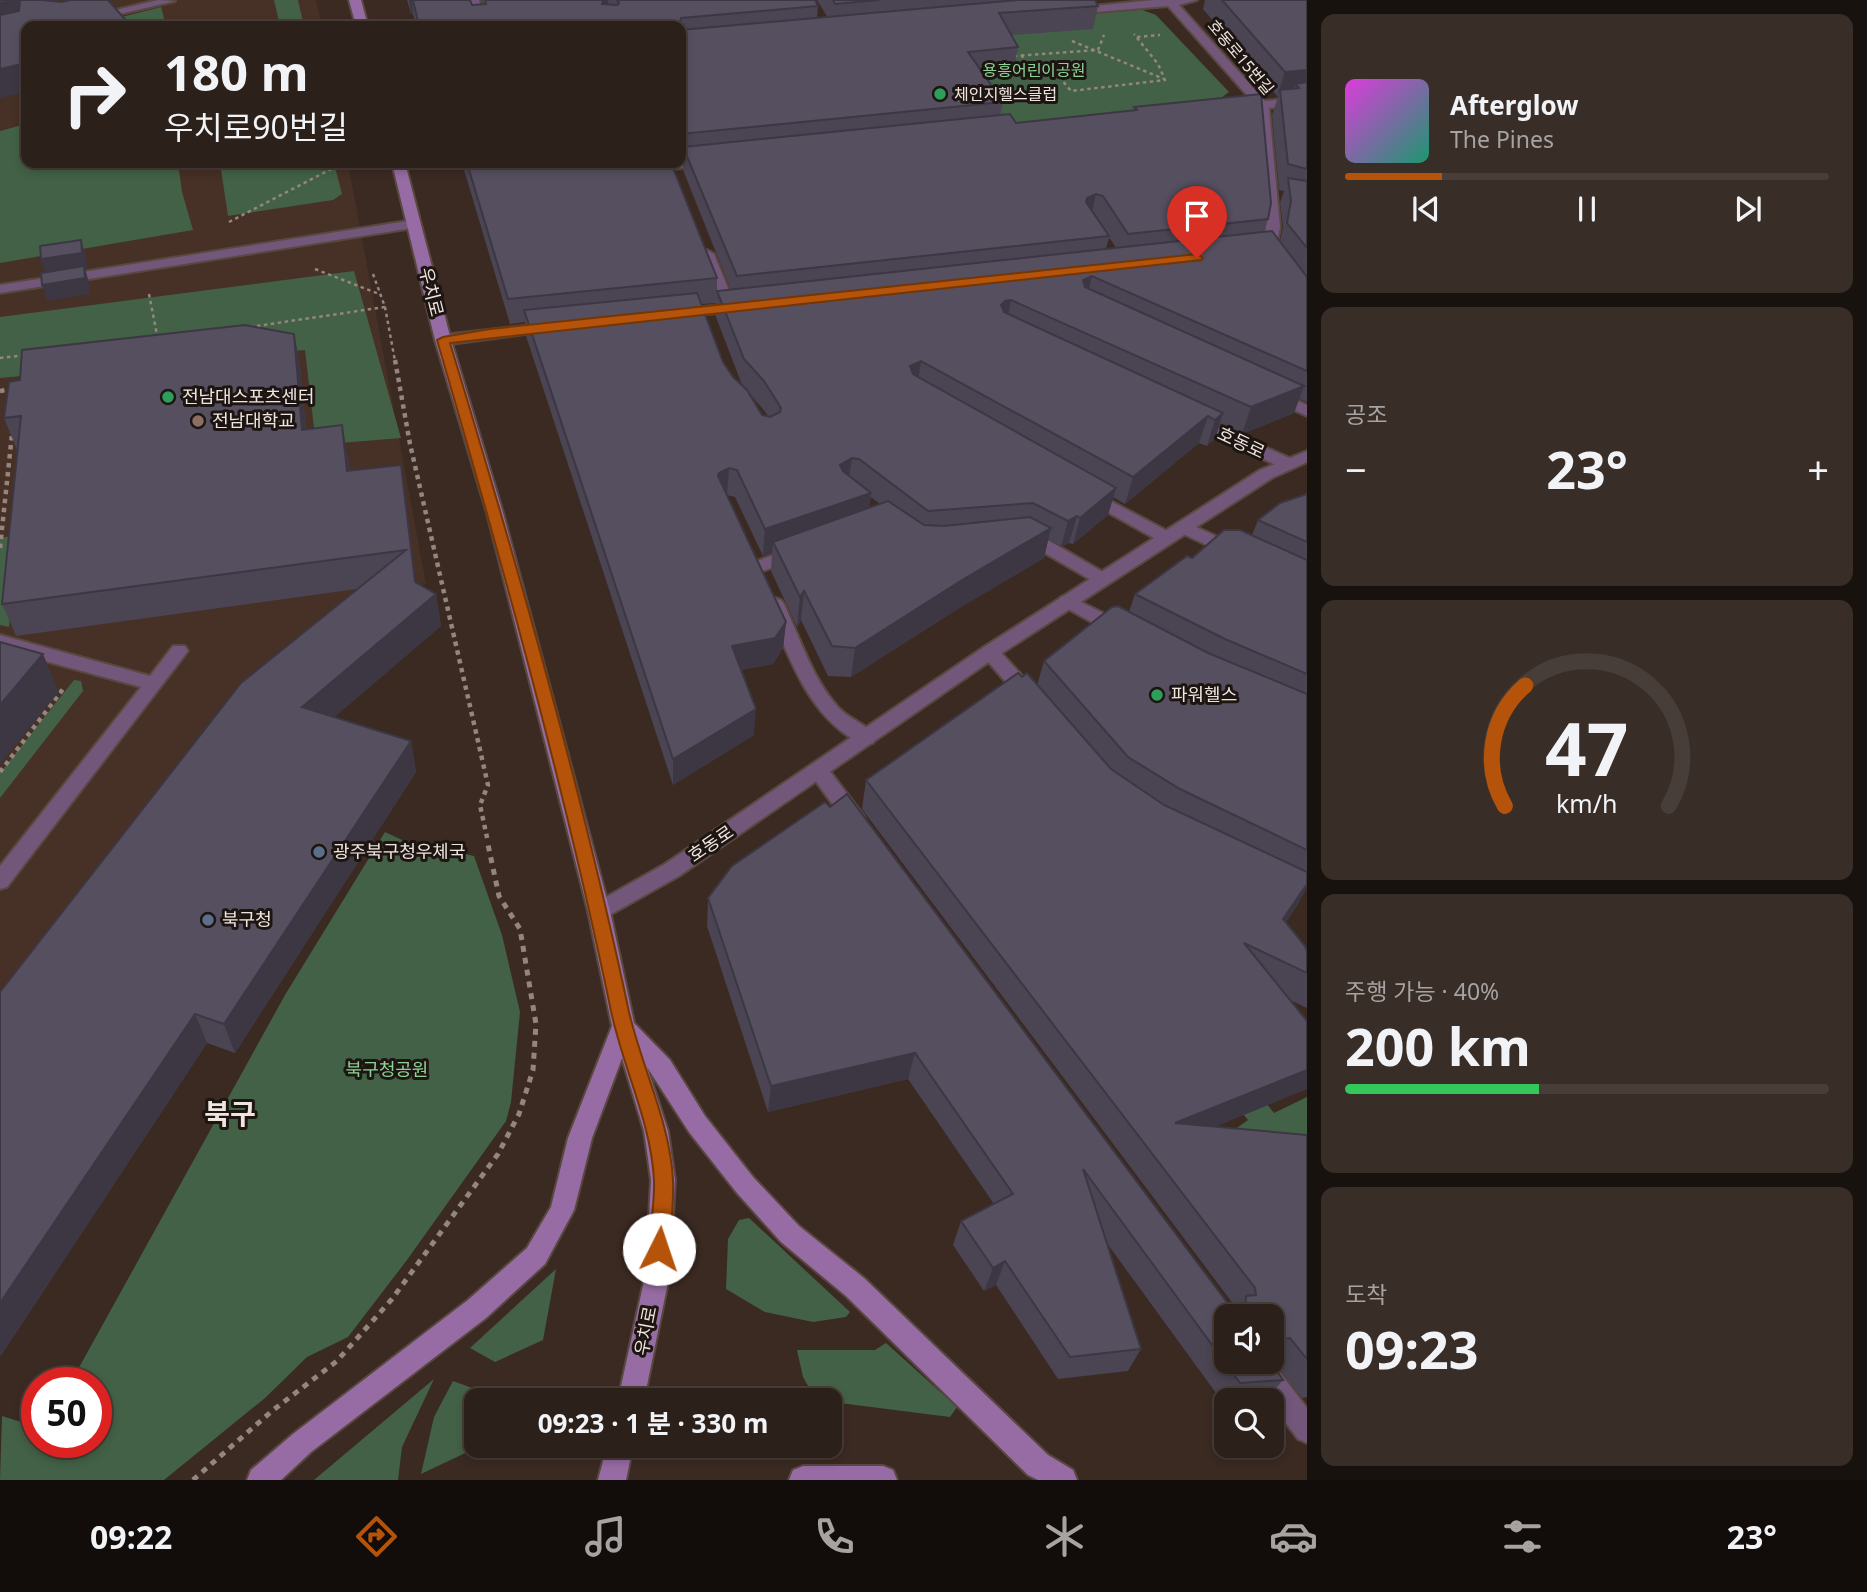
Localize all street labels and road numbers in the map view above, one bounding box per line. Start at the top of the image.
street label: 호동로15번길 [1203,15,1279,99]
street label: 우치로 [414,265,450,319]
street label: 호동로 [1214,421,1269,463]
street label: 호동로 [683,819,738,867]
street label: 우치로 [628,1304,662,1357]

